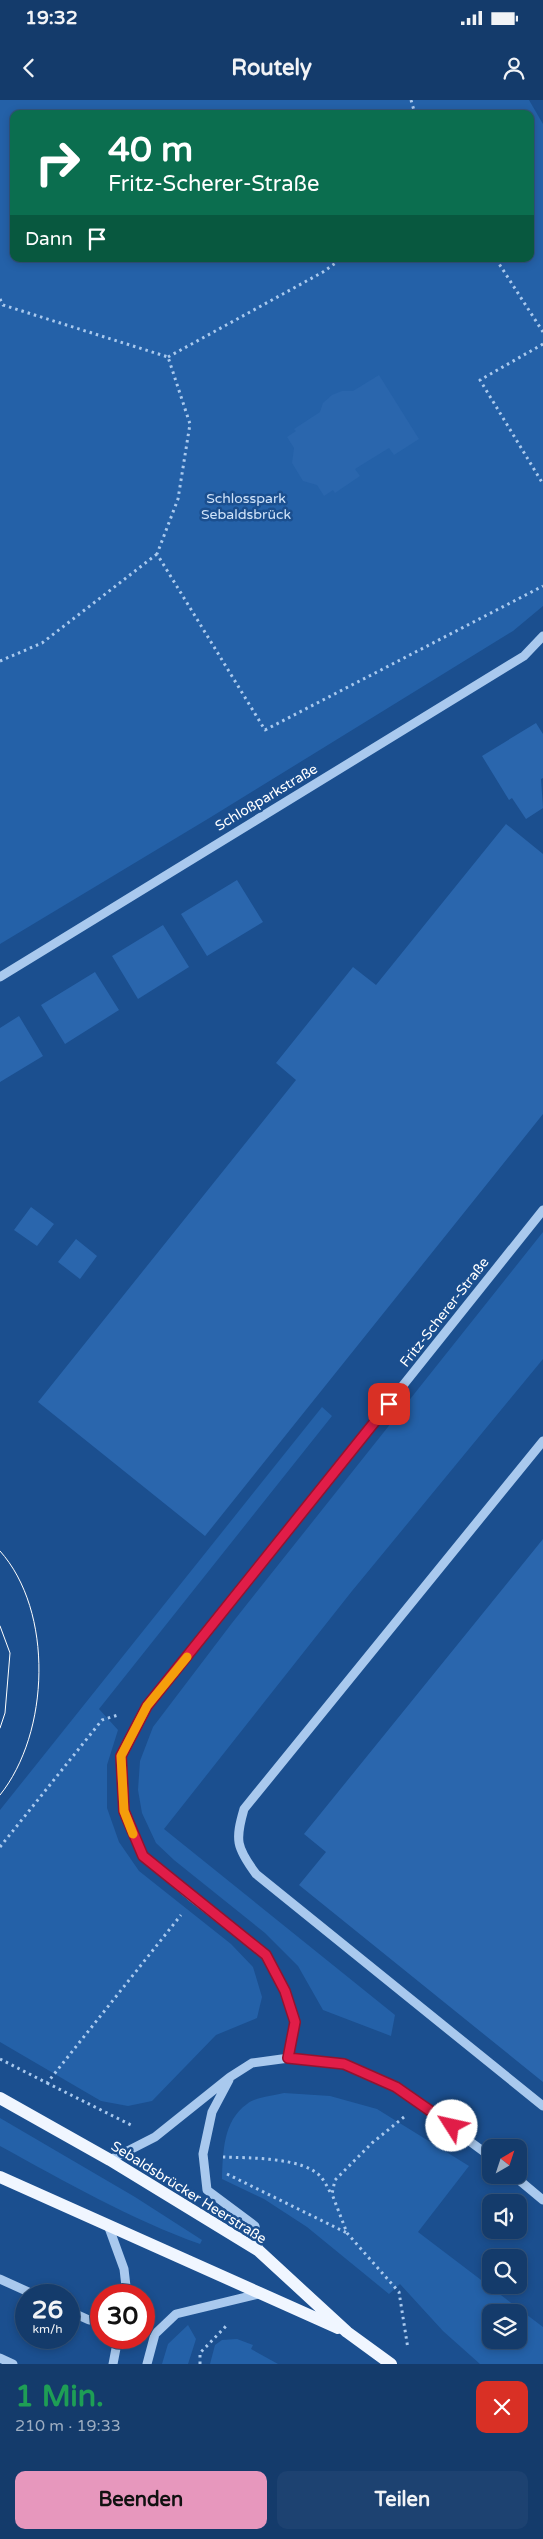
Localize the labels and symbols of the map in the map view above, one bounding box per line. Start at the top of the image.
park label: Schlosspark Sebaldsbrück [201,490,291,523]
street label: Schloßparkstraße [212,760,321,835]
street label: Fritz-Scherer-Straße [396,1254,493,1371]
pin [368,1383,410,1425]
position arrow [425,2099,477,2151]
street label: Sebaldsbrücker Heerstraße [108,2137,270,2247]
north arrow [482,2139,528,2184]
speed limit sign: 30 [90,2284,155,2349]

